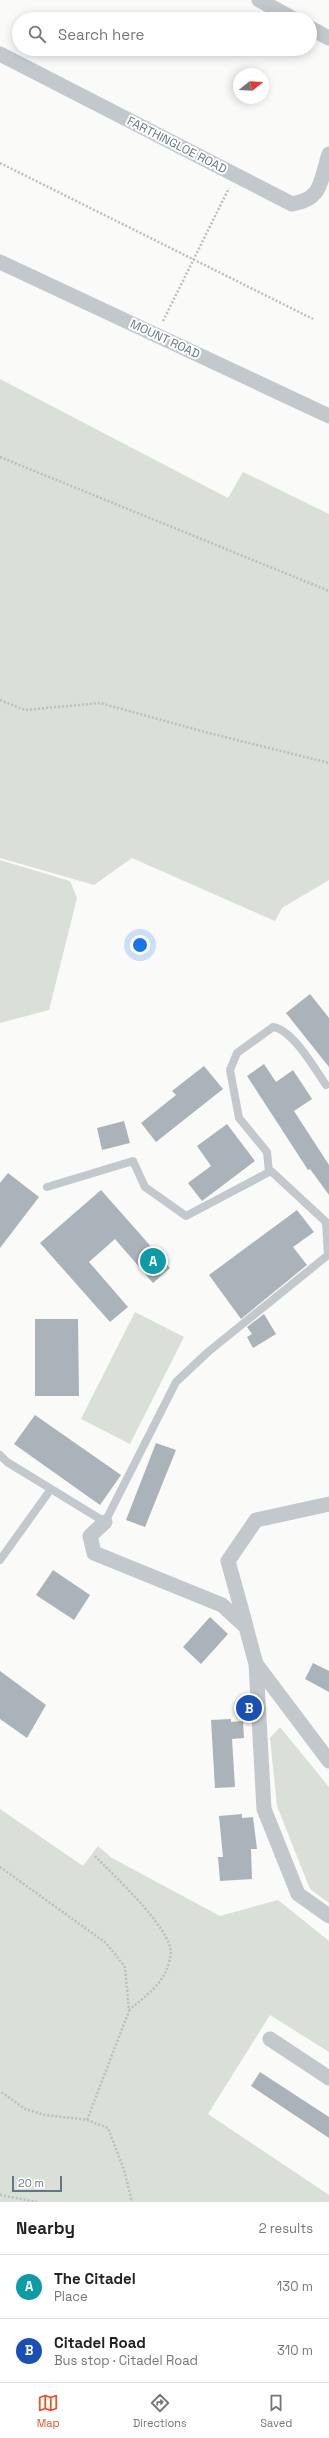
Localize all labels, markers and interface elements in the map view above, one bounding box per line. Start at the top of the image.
search box [12,12,317,56]
icon: search [26,23,48,45]
text: Search here [58,25,144,44]
north arrow [233,68,269,104]
street label: FARTHINGLOE ROAD [124,113,230,177]
street label: MOUNT ROAD [128,316,202,362]
your location [130,935,150,955]
pin: A [140,1246,166,1276]
pin: B [236,1693,262,1723]
scale bar [12,2174,62,2193]
text: 20 m [18,2176,44,2190]
text: Nearby [16,2217,75,2239]
text: 2 results [259,2220,313,2237]
text: The Citadel [54,2269,136,2288]
text: A [25,2278,33,2295]
text: 130 m [277,2278,313,2295]
text: Place [54,2288,88,2305]
text: Citadel Road [54,2333,146,2352]
text: B [25,2342,33,2359]
text: 310 m [277,2342,313,2359]
text: Bus stop · Citadel Road [54,2352,198,2369]
tab: Map [37,2392,60,2430]
tab: Directions [133,2392,187,2430]
tab: Saved [260,2392,292,2430]

